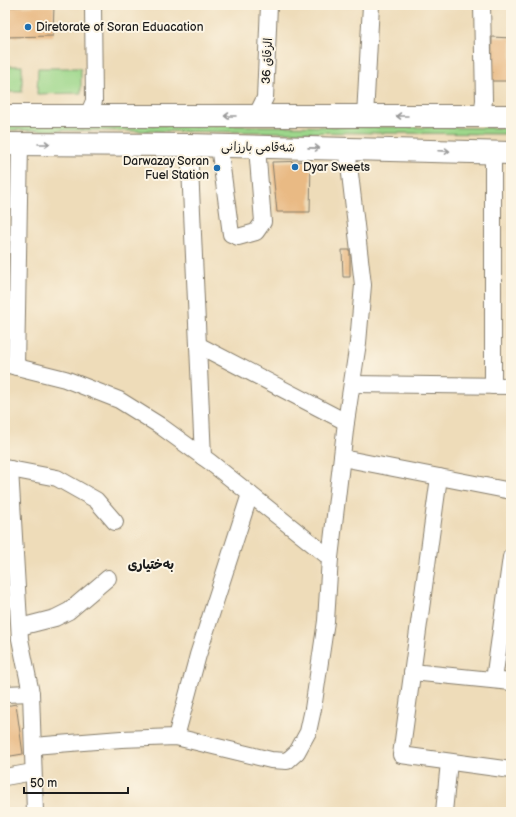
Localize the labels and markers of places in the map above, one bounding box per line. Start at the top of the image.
place label: Diretorate of Soran Eduacation [36,20,204,35]
marker: Diretorate of Soran Eduacation [23,22,33,32]
place label: Darwazay Soran Fuel Station [123,154,209,183]
place label: Dyar Sweets [303,160,370,175]
marker: Dyar Sweets [290,162,300,172]
marker: Darwazay Soran Fuel Station [212,163,222,173]

